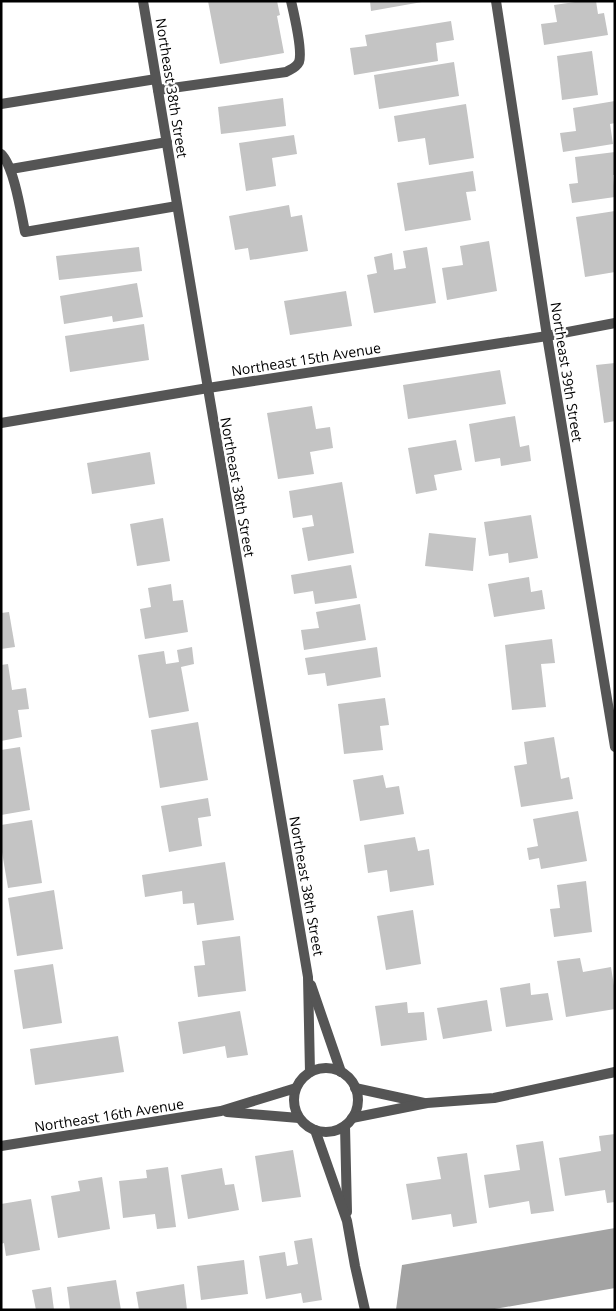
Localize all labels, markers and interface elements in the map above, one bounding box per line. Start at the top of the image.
street label: Northeast 38th Street [152,17,192,159]
street label: Northeast 39th Street [547,301,587,443]
street label: Northeast 15th Avenue [230,338,382,380]
street label: Northeast 38th Street [216,416,260,558]
street label: Northeast 38th Street [285,815,329,957]
street label: Northeast 16th Avenue [33,1094,185,1136]

